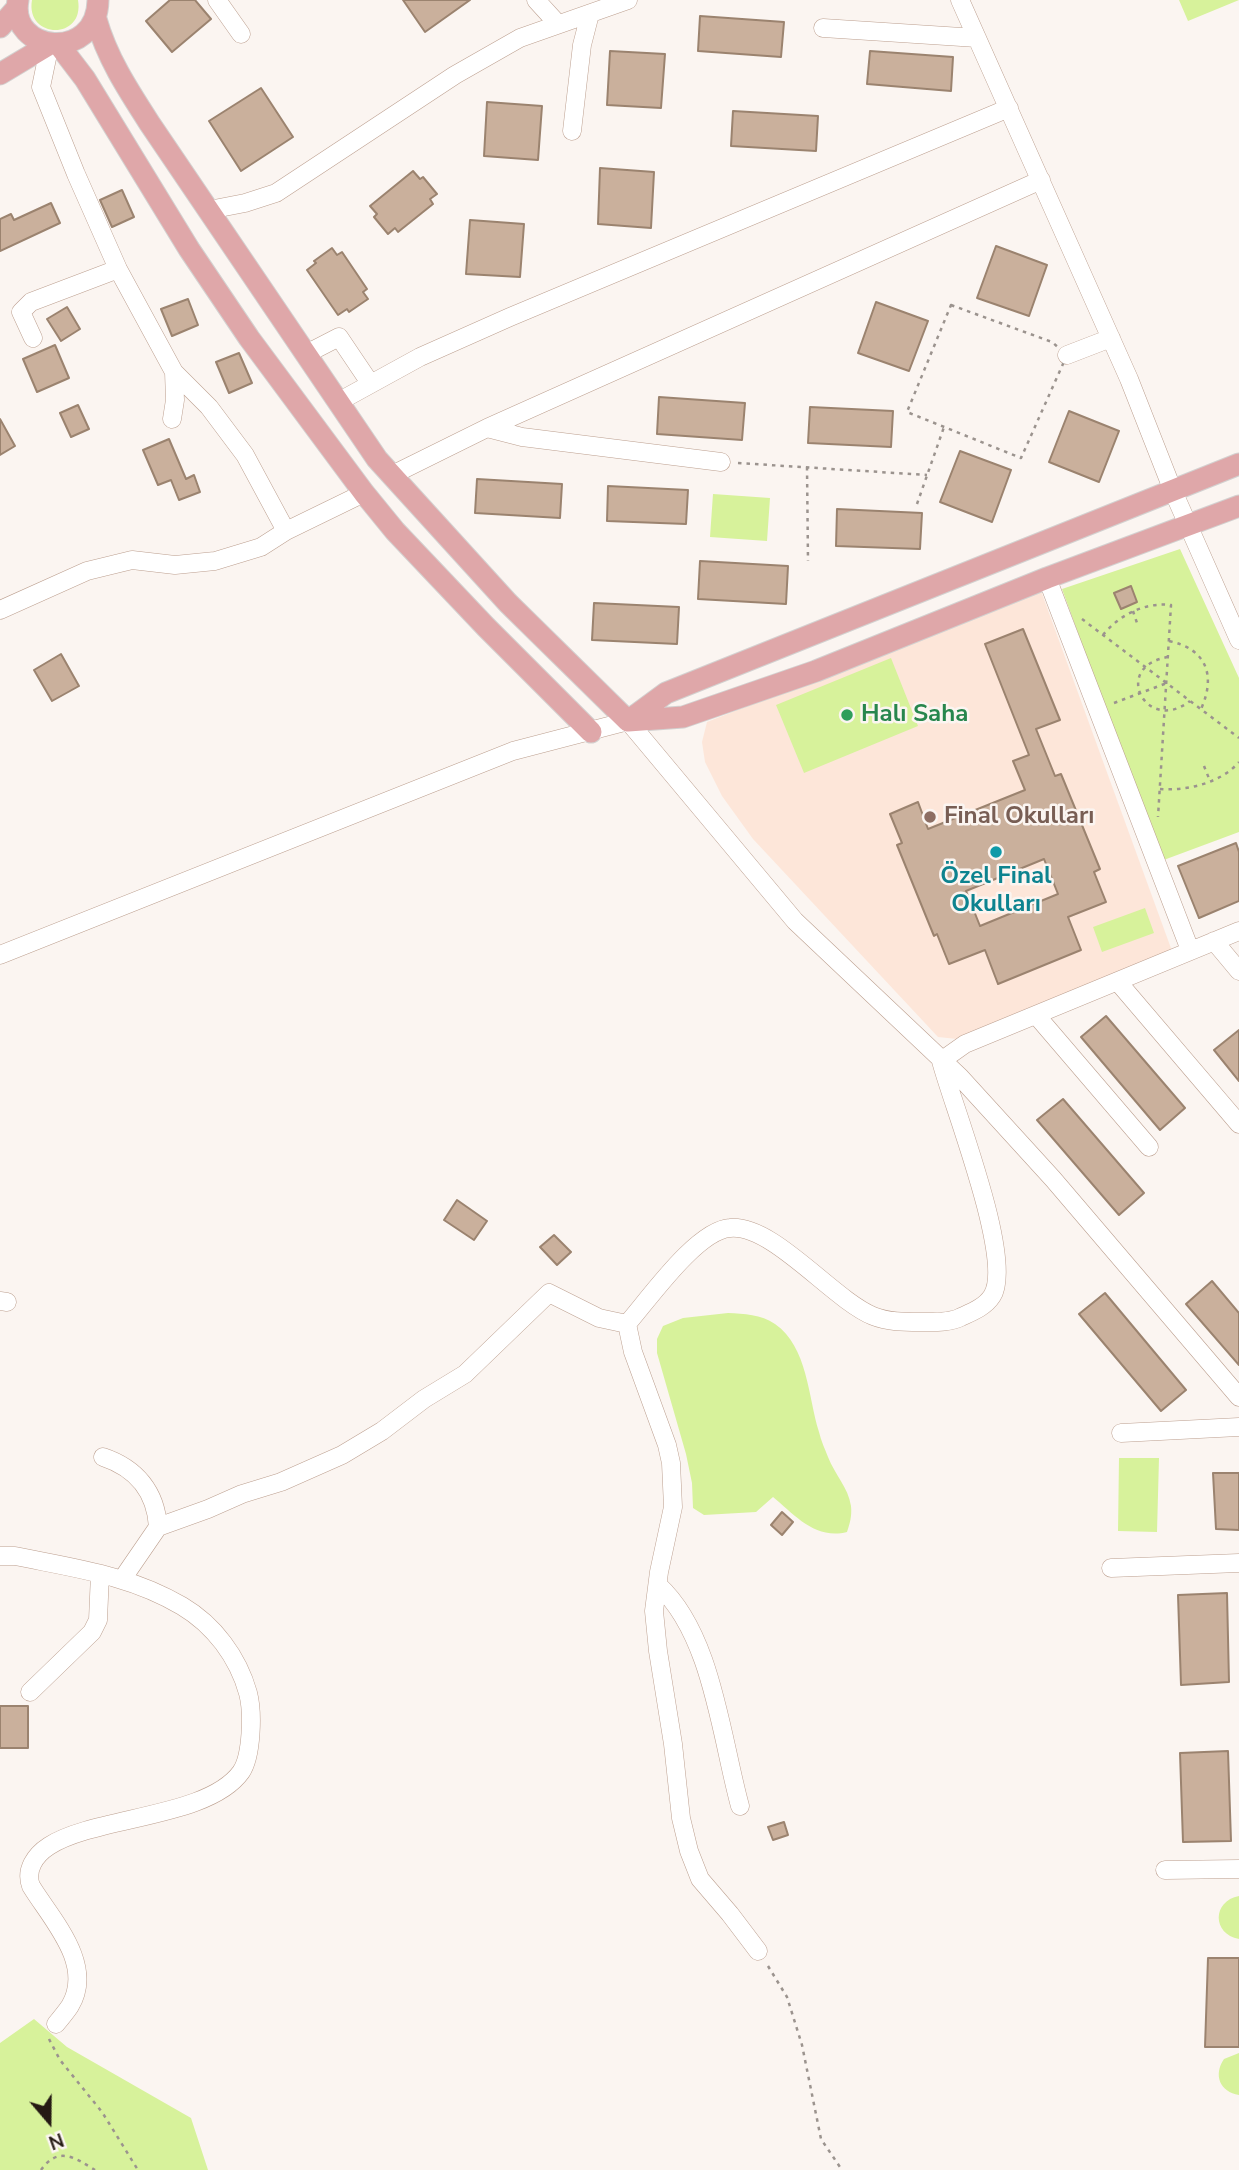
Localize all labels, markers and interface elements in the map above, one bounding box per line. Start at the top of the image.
place label: Halı Saha [861,701,968,729]
marker: Halı Saha [839,707,855,723]
place label: Final Okulları [944,803,1094,831]
marker: Final Okulları [922,809,938,825]
marker: Özel Final Okulları [988,844,1004,860]
place label: Özel Final Okulları [940,863,1052,919]
north arrow [14,2086,84,2156]
text: N [45,2126,67,2155]

